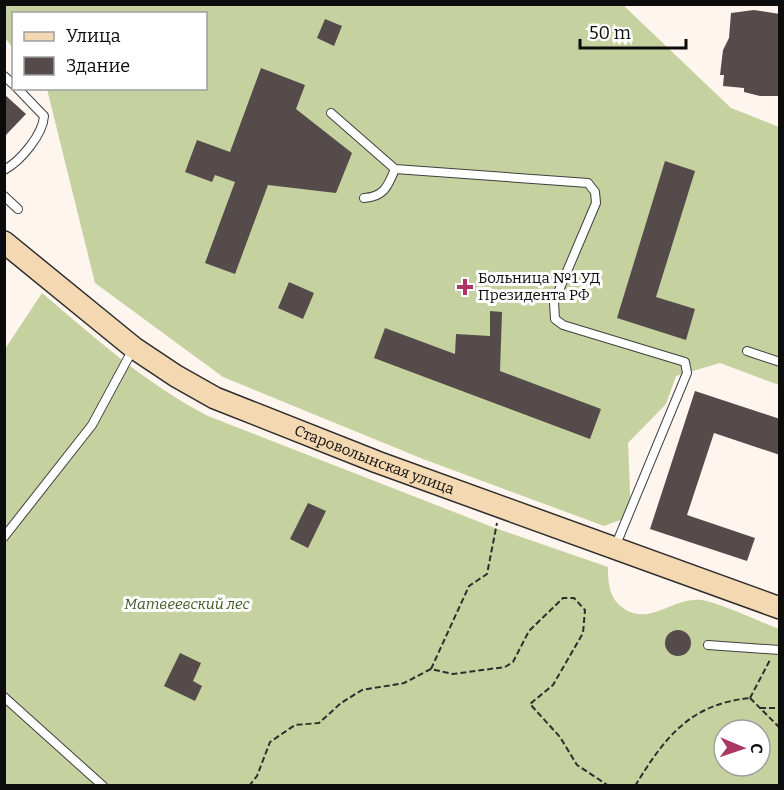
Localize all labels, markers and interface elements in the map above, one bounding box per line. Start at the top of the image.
legend [12,12,207,90]
scale bar [580,12,686,50]
text: 50 m [589,22,631,44]
text: Улица [66,25,121,47]
text: Здание [66,55,130,77]
place label: Больница №1 УД Президента РФ [478,269,600,304]
marker: Больница №1 УД Президента РФ [456,278,474,296]
street label: Староволынская улица [292,421,457,498]
park label: Матвеевский лес [124,595,251,613]
north arrow [712,718,772,778]
text: С [747,743,766,754]

